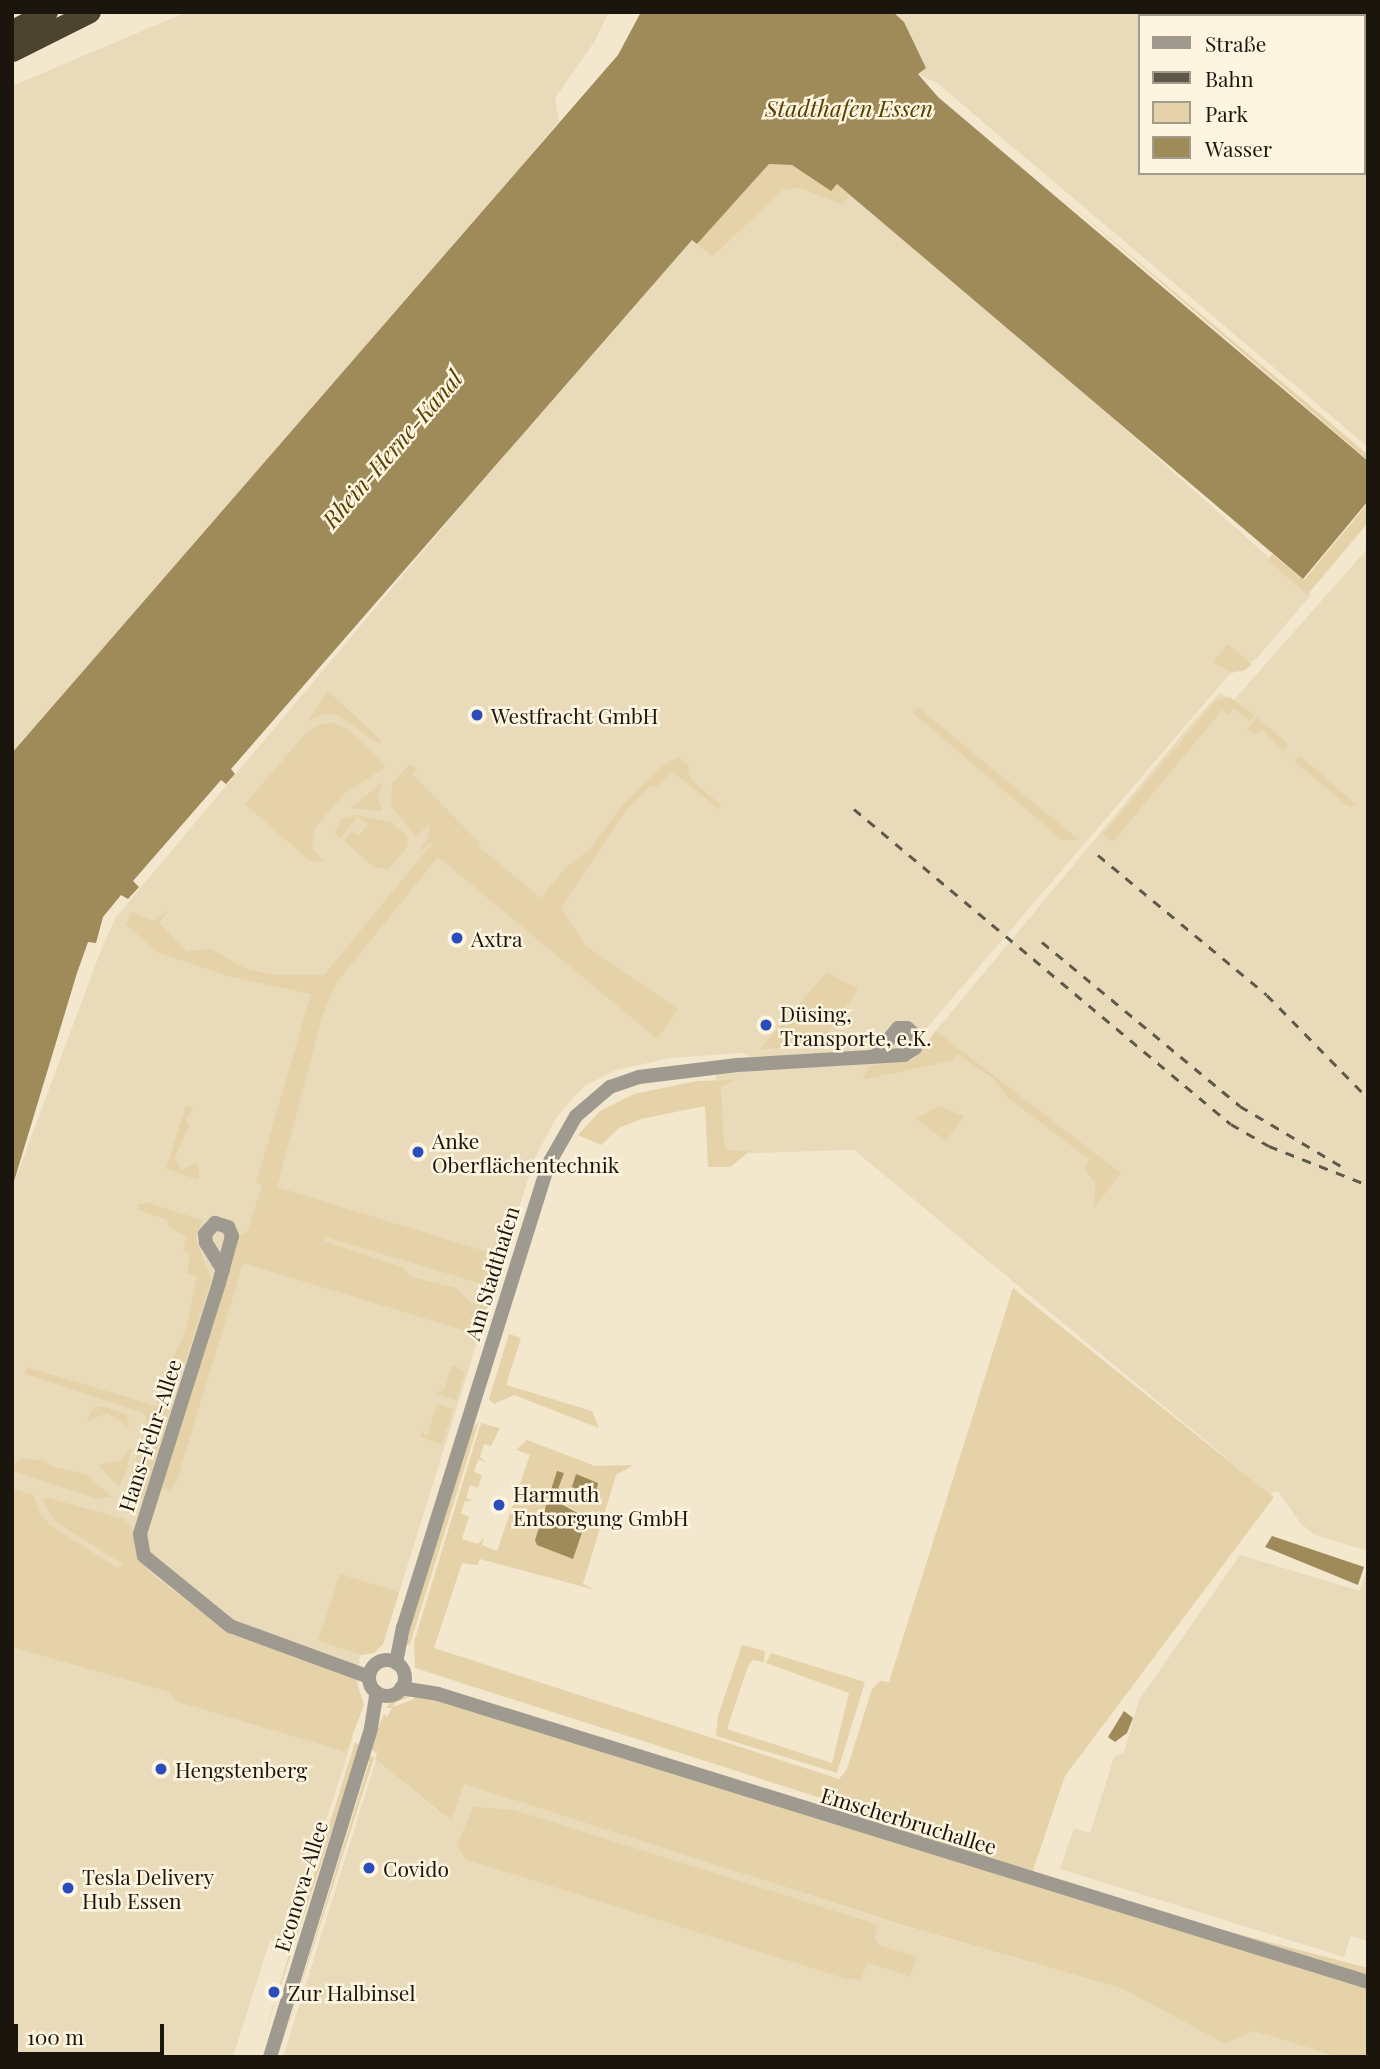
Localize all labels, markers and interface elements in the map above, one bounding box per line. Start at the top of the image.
legend [1138,14,1366,175]
text: Straße [1205,29,1266,57]
text: Bahn [1205,64,1253,92]
water label: Stadthafen Essen [765,94,933,122]
text: Park [1205,99,1248,127]
text: Wasser [1205,134,1272,162]
water label: Rhein-Herne-Kanal [316,365,468,533]
place label: Westfracht GmbH [491,702,659,728]
marker: Westfracht GmbH [469,707,485,723]
place label: Axtra [471,925,522,951]
marker: Axtra [449,930,465,946]
place label: Düsing, Transporte, e.K. [780,1000,932,1050]
marker: Düsing, Transporte, e.K. [758,1017,774,1033]
place label: Anke Oberflächentechnik [432,1127,619,1177]
marker: Anke Oberflächentechnik [410,1144,426,1160]
street label: Am Stadthafen [459,1203,523,1343]
street label: Hans-Fehr-Allee [113,1356,185,1514]
place label: Harmuth Entsorgung GmbH [513,1480,689,1530]
marker: Harmuth Entsorgung GmbH [491,1497,507,1513]
place label: Hengstenberg [175,1756,307,1782]
marker: Hengstenberg [153,1761,169,1777]
street label: Emscherbruchallee [818,1781,1000,1859]
street label: Econova-Allee [268,1818,332,1954]
place label: Covido [383,1855,449,1881]
marker: Covido [361,1860,377,1876]
place label: Tesla Delivery Hub Essen [82,1863,214,1913]
marker: Tesla Delivery Hub Essen [60,1880,76,1896]
place label: Zur Halbinsel [288,1979,416,2005]
marker: Zur Halbinsel [266,1984,282,2000]
scale bar [18,2010,168,2054]
text: 100 m [27,2022,84,2050]

